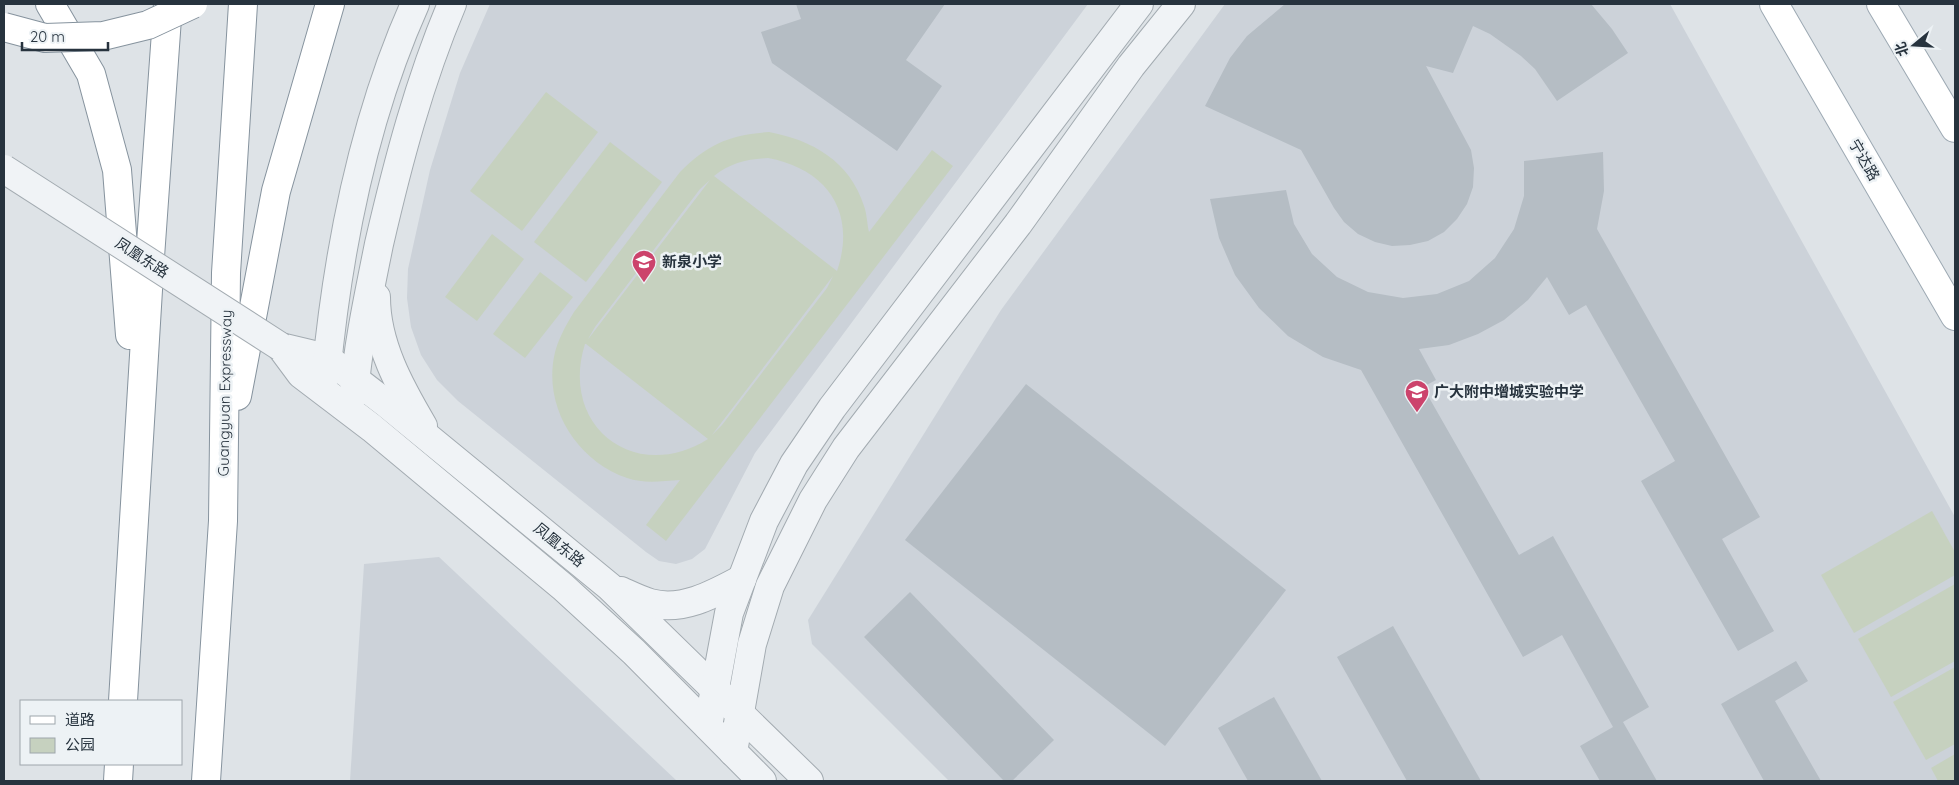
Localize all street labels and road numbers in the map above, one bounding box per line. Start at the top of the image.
street label: 宁达路 [1845,136,1884,184]
street label: 凤凰东路 [112,233,173,282]
street label: Guangyuan Expressway [214,309,235,477]
street label: 凤凰东路 [530,518,589,571]

